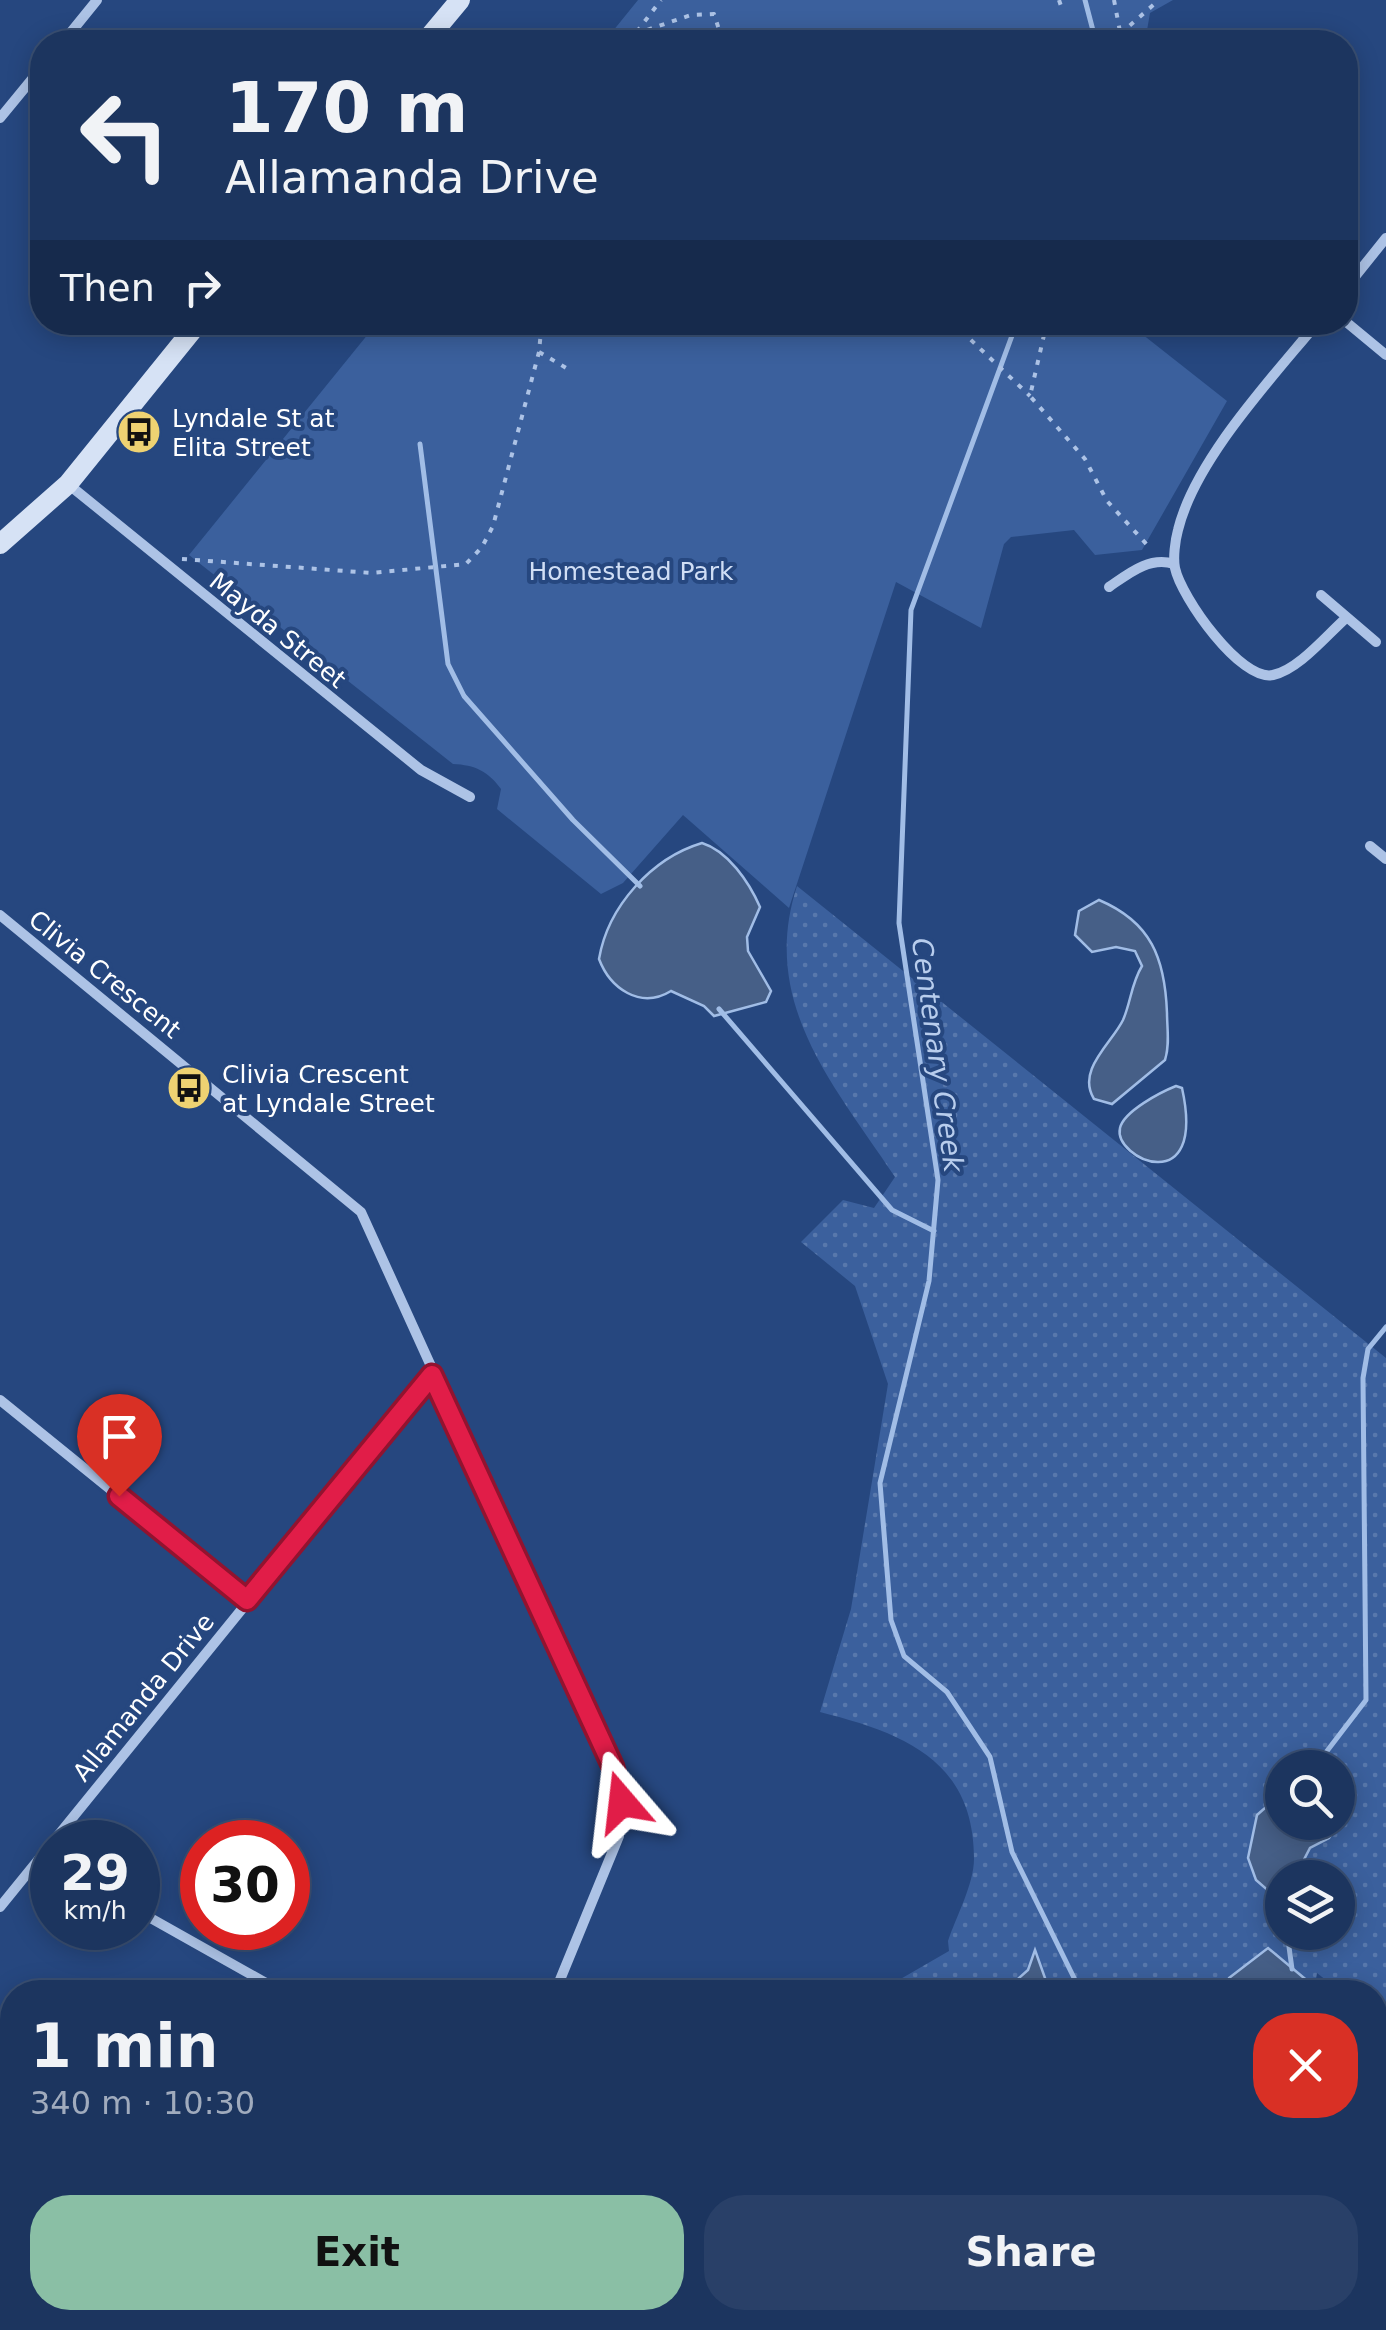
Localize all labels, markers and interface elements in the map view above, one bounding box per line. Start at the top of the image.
text: 170 m [225,67,468,149]
icon: left [60,70,190,200]
text: Allamanda Drive [225,151,599,204]
icon: right [175,260,230,315]
text: Then [60,266,155,310]
place label: Lyndale St at Elita Street [172,404,335,462]
bus stop icon: Lyndale St at Elita Street [116,409,162,455]
park label: Homestead Park [528,557,734,586]
street label: Mayda Street [204,567,352,694]
street label: Clivia Crescent [23,904,187,1045]
water label: Centenary Creek [905,936,971,1176]
place label: Clivia Crescent at Lyndale Street [222,1060,435,1118]
bus stop icon: Clivia Crescent at Lyndale Street [166,1065,212,1111]
pin [77,1394,162,1497]
icon: arrive [92,1409,147,1464]
street label: Allamanda Drive [67,1608,220,1787]
position arrow [570,1750,674,1854]
map controls [1265,1750,1355,1950]
button: search [1265,1750,1355,1840]
speed limit sign: 30 [180,1820,310,1950]
text: 29 [60,1844,130,1902]
button: layers [1265,1860,1355,1950]
text: km/h [63,1896,127,1925]
text: 1 min [30,2011,218,2081]
button: close [1253,2013,1358,2118]
text: 340 m · 10:30 [30,2084,255,2122]
button: Exit [30,2195,684,2310]
button: Share [704,2195,1358,2310]

